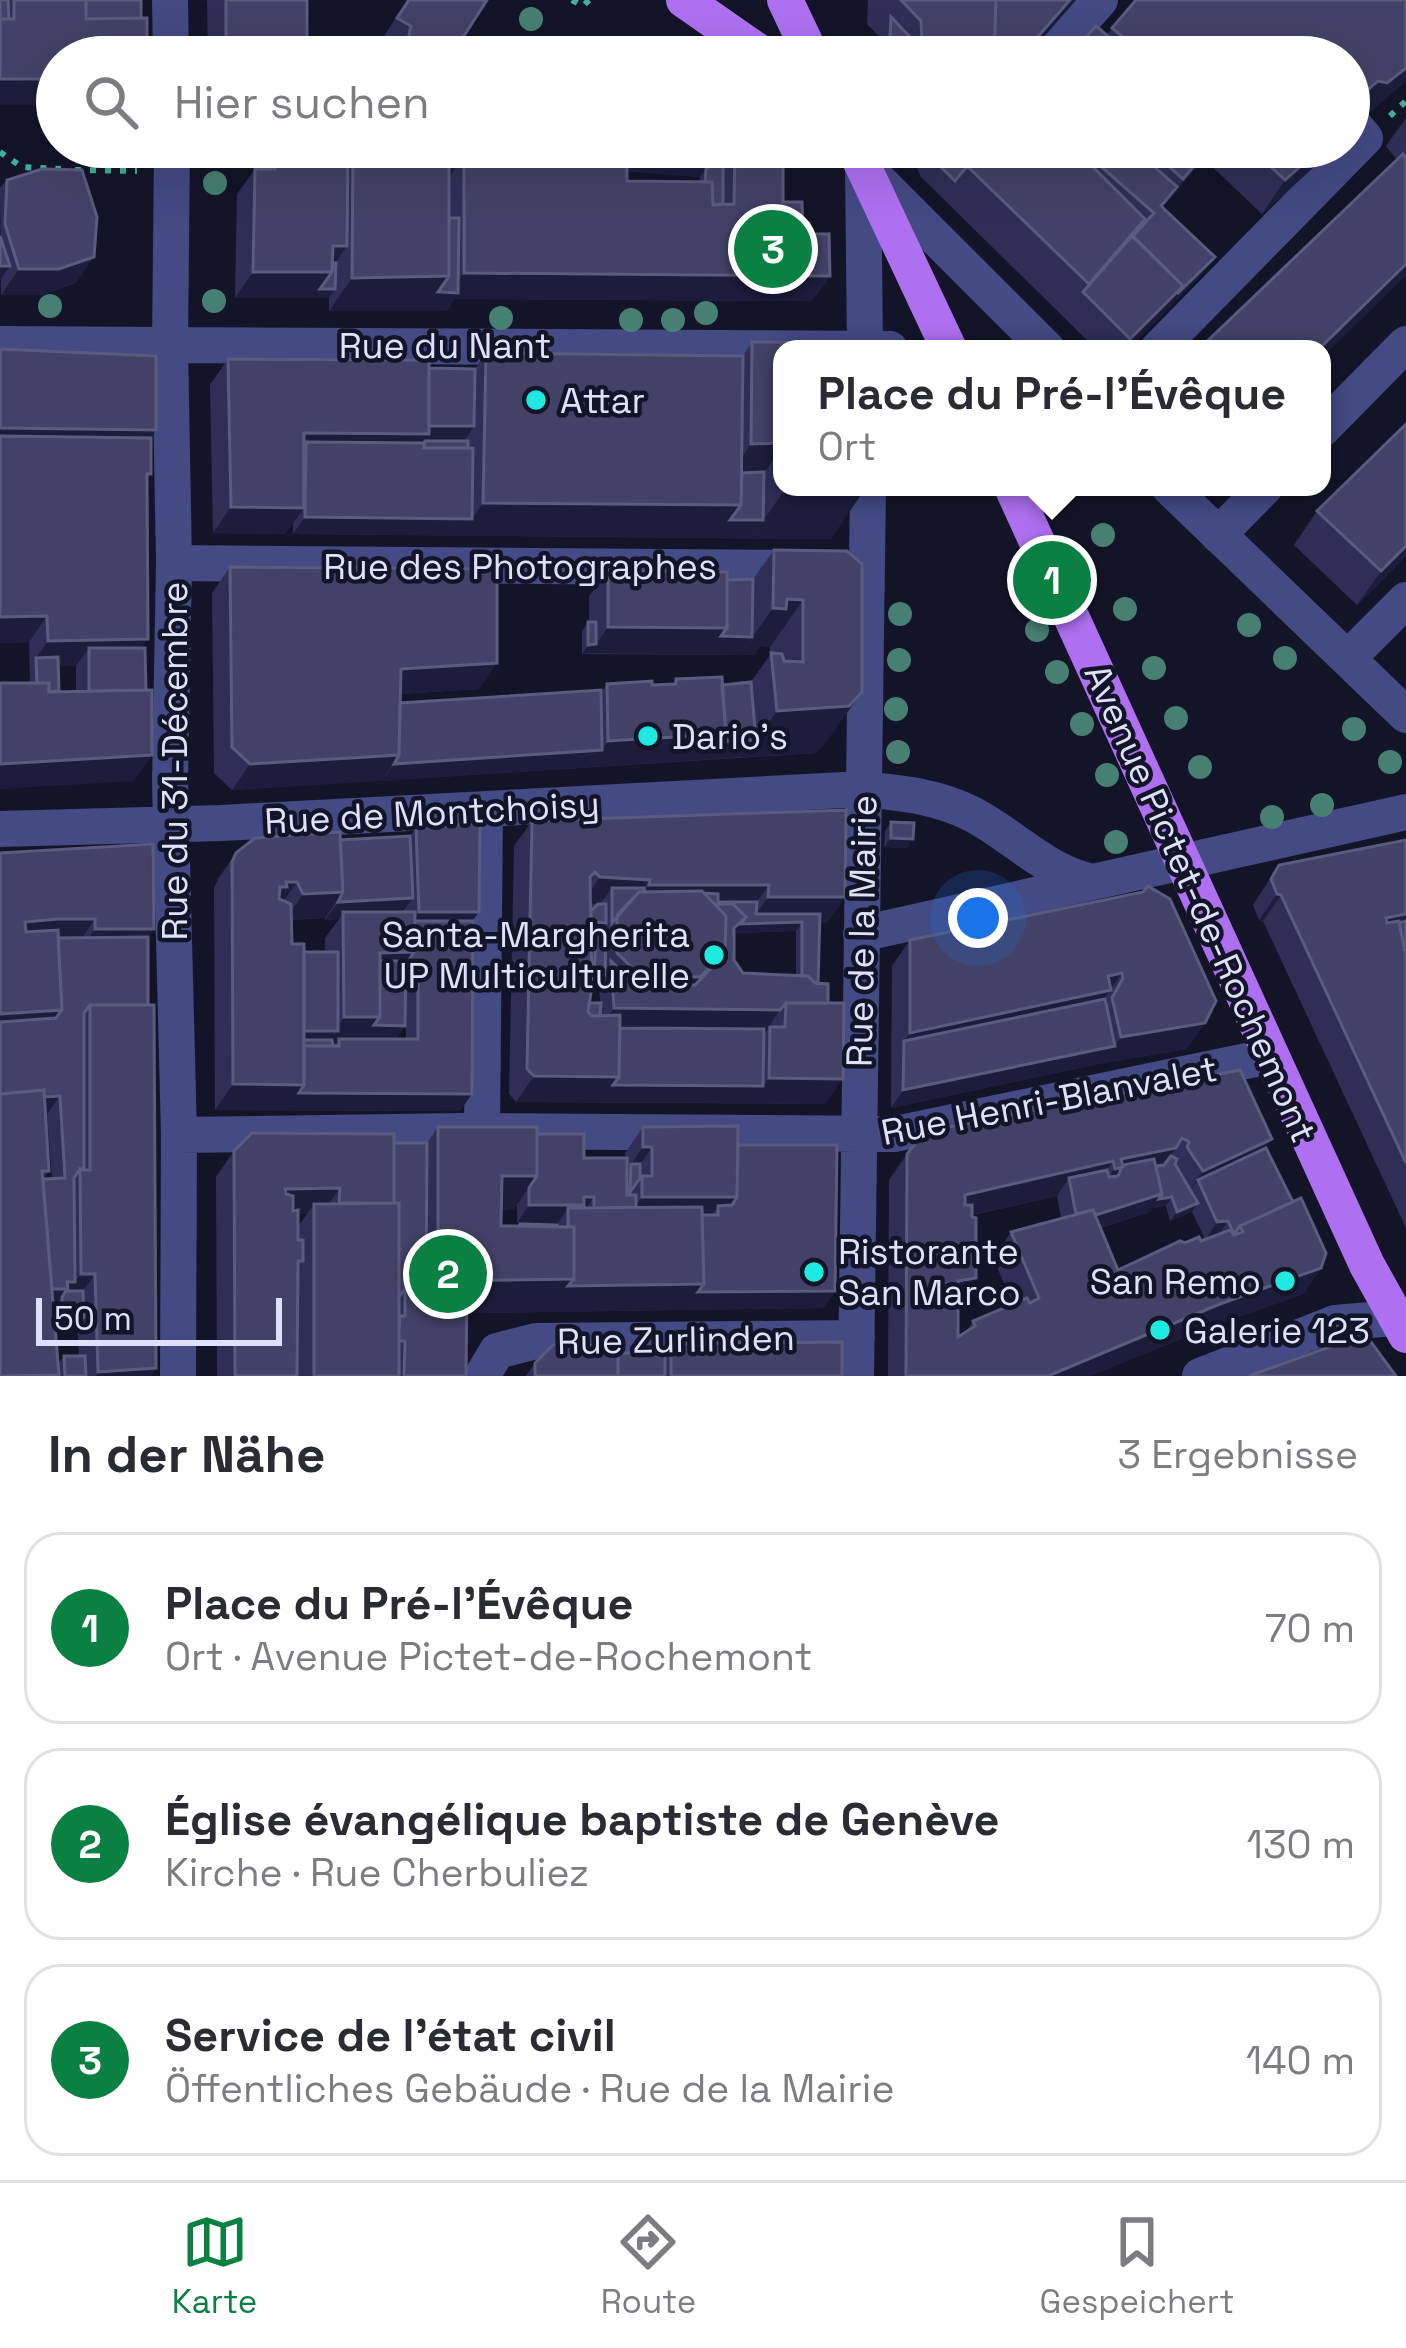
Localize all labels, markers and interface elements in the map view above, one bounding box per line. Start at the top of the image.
search box [36,36,1370,168]
icon: search [78,69,144,135]
text: Hier suchen [174,74,430,131]
pin: 3 [734,204,812,294]
street label: Rue du Nant [339,323,551,369]
popup [773,340,1331,496]
text: Place du Pré-l'Évêque [818,365,1286,422]
place label: Attar [560,378,645,424]
marker: Attar [523,387,549,413]
text: Ort [818,422,877,471]
pin: 1 [1013,535,1091,625]
street label: Rue des Photographes [323,544,717,590]
street label: Rue du 31-Décembre [152,582,198,940]
street label: Avenue Pictet-de-Rochemont [1074,657,1327,1150]
place label: Dario's [672,714,788,760]
marker: Dario's [635,723,661,749]
street label: Rue de Montchoisy [263,781,601,845]
street label: Rue de la Mairie [837,795,887,1067]
your location [948,888,1008,948]
place label: Santa-Margherita UP Multiculturelle [382,912,690,999]
marker: Santa-Margherita UP Multiculturelle [701,942,727,968]
street label: Rue Henri-Blanvalet [877,1046,1221,1156]
pin: 2 [409,1229,487,1319]
place label: Ristorante San Marco [838,1229,1021,1316]
marker: Ristorante San Marco [801,1259,827,1285]
place label: San Remo [1090,1259,1261,1305]
marker: San Remo [1272,1268,1298,1294]
scale bar [36,1292,282,1345]
text: 50 m [54,1298,132,1340]
place label: Galerie 123 [1184,1308,1370,1354]
street label: Rue Zurlinden [557,1315,795,1365]
marker: Galerie 123 [1147,1317,1173,1343]
text: In der Nähe [48,1422,325,1487]
text: 3 Ergebnisse [1118,1430,1358,1479]
text: Place du Pré-l'Évêque [165,1575,633,1632]
text: 1 [81,1604,99,1653]
text: 70 m [1265,1604,1355,1653]
text: Ort · Avenue Pictet-de-Rochemont [165,1632,812,1681]
text: Église évangélique baptiste de Genève [165,1791,1000,1848]
text: 2 [78,1820,102,1869]
text: 130 m [1247,1820,1355,1869]
text: Kirche · Rue Cherbuliez [165,1848,589,1897]
text: Service de l’état civil [165,2007,616,2064]
text: 3 [78,2036,102,2085]
text: 140 m [1246,2036,1355,2085]
text: Öffentliches Gebäude · Rue de la Mairie [165,2064,894,2113]
tab: Karte [172,2209,257,2323]
tab: Route [601,2209,696,2323]
tab: Gespeichert [1040,2209,1234,2323]

